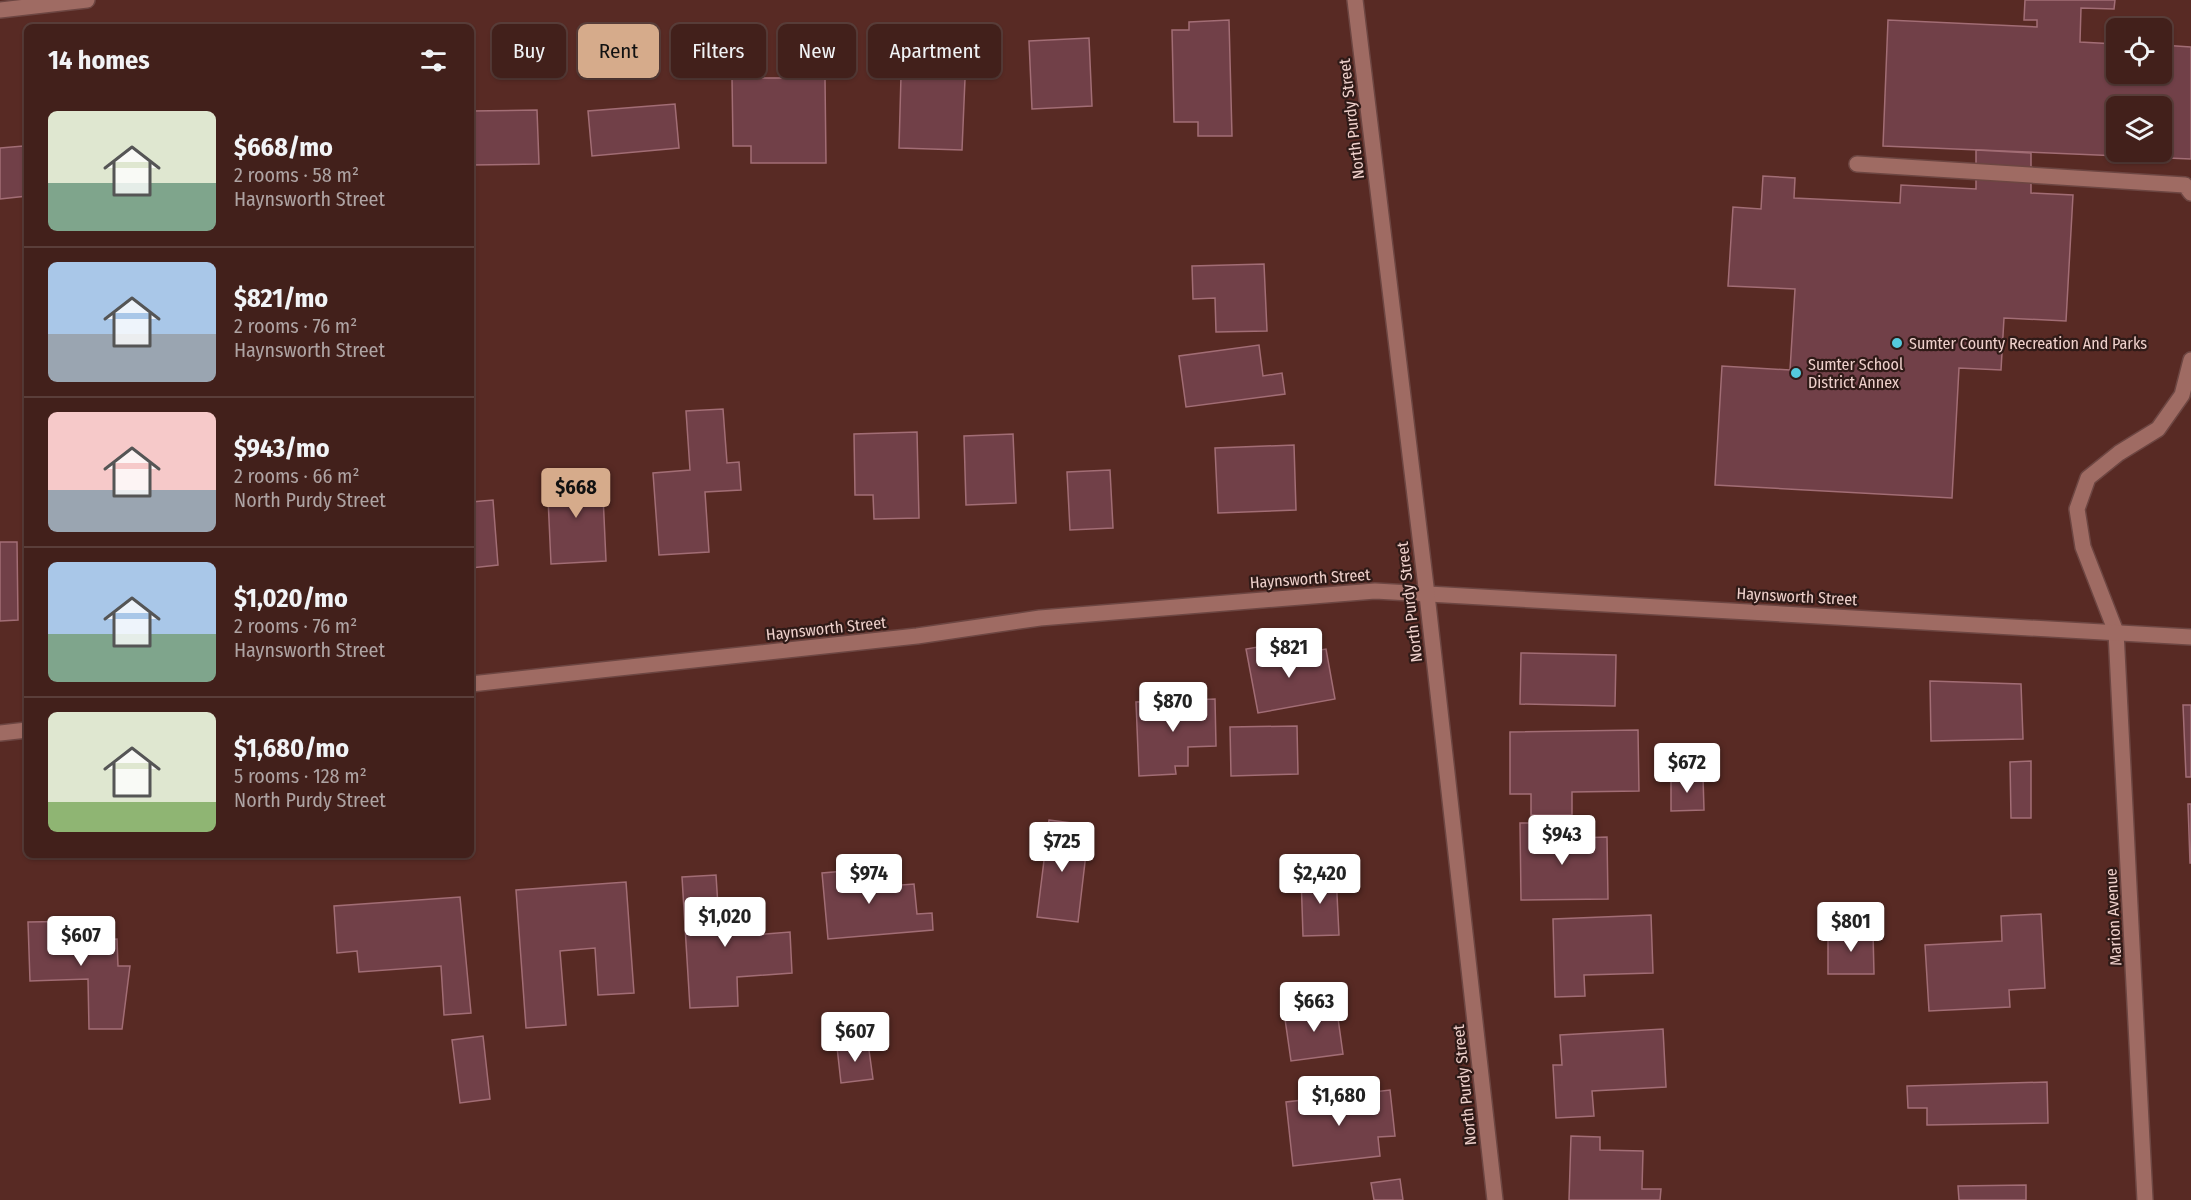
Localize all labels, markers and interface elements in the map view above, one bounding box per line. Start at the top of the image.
map controls [2106,18,2172,162]
button: locate [2106,18,2172,84]
chip: Buy [492,24,566,78]
chip: Rent [578,24,659,78]
chip: Filters [671,24,766,78]
chip: New [778,24,856,78]
chip: Apartment [868,24,1001,78]
icon: filters [417,44,450,77]
text: 14 homes [48,45,150,76]
street label: North Purdy Street [1335,57,1368,180]
button: layers [2106,96,2172,162]
text: $668/mo [234,132,333,163]
icon: home [96,135,168,207]
text: 2 rooms · 58 m² [234,163,359,187]
text: Haynsworth Street [234,187,385,211]
text: $821/mo [234,283,328,314]
icon: home [96,286,168,358]
text: 2 rooms · 76 m² [234,314,357,338]
place label: Sumter County Recreation And Parks [1909,334,2147,353]
marker: Sumter County Recreation And Parks [1890,336,1904,350]
text: Haynsworth Street [234,338,385,362]
place label: Sumter School District Annex [1808,355,1903,392]
marker: Sumter School District Annex [1789,366,1803,380]
text: $943/mo [234,433,330,464]
icon: home [96,436,168,508]
text: 2 rooms · 66 m² [234,464,360,488]
pin: $668 [540,468,612,519]
text: $668 [555,475,597,499]
text: North Purdy Street [234,488,386,512]
street label: North Purdy Street [1393,540,1426,663]
street label: Haynsworth Street [1249,565,1372,592]
text: $1,020/mo [234,583,348,614]
street label: Haynsworth Street [1736,584,1859,609]
icon: home [96,586,168,658]
street label: Haynsworth Street [765,613,888,644]
text: 2 rooms · 76 m² [234,614,357,638]
pin: $821 [1253,628,1325,679]
text: $821 [1270,635,1308,659]
text: Haynsworth Street [234,638,385,662]
pin: $870 [1137,682,1209,733]
text: $870 [1153,689,1193,713]
text: $1,680/mo [234,733,349,764]
icon: home [96,736,168,808]
pin: $672 [1651,743,1723,794]
text: $672 [1668,750,1706,774]
text: 5 rooms · 128 m² [234,764,367,788]
text: North Purdy Street [234,788,386,812]
pin: $943 [1526,815,1598,866]
pin: $725 [1026,822,1098,873]
text: $943 [1542,822,1582,846]
text: $725 [1043,829,1081,853]
pin: $974 [833,854,905,905]
pin: $2,420 [1271,854,1369,905]
text: $974 [850,861,888,885]
text: $2,420 [1293,861,1347,885]
street label: Marion Avenue [2101,868,2126,966]
pin: $1,020 [676,897,774,948]
pin: $801 [1815,902,1887,953]
text: $1,020 [699,904,751,928]
text: $801 [1831,909,1871,933]
pin: $607 [45,916,117,967]
text: $607 [61,923,101,947]
pin: $663 [1278,982,1350,1033]
text: $663 [1294,989,1334,1013]
pin: $607 [819,1012,891,1063]
text: $607 [835,1019,875,1043]
street label: North Purdy Street [1449,1023,1480,1146]
pin: $1,680 [1290,1076,1388,1127]
text: $1,680 [1312,1083,1366,1107]

